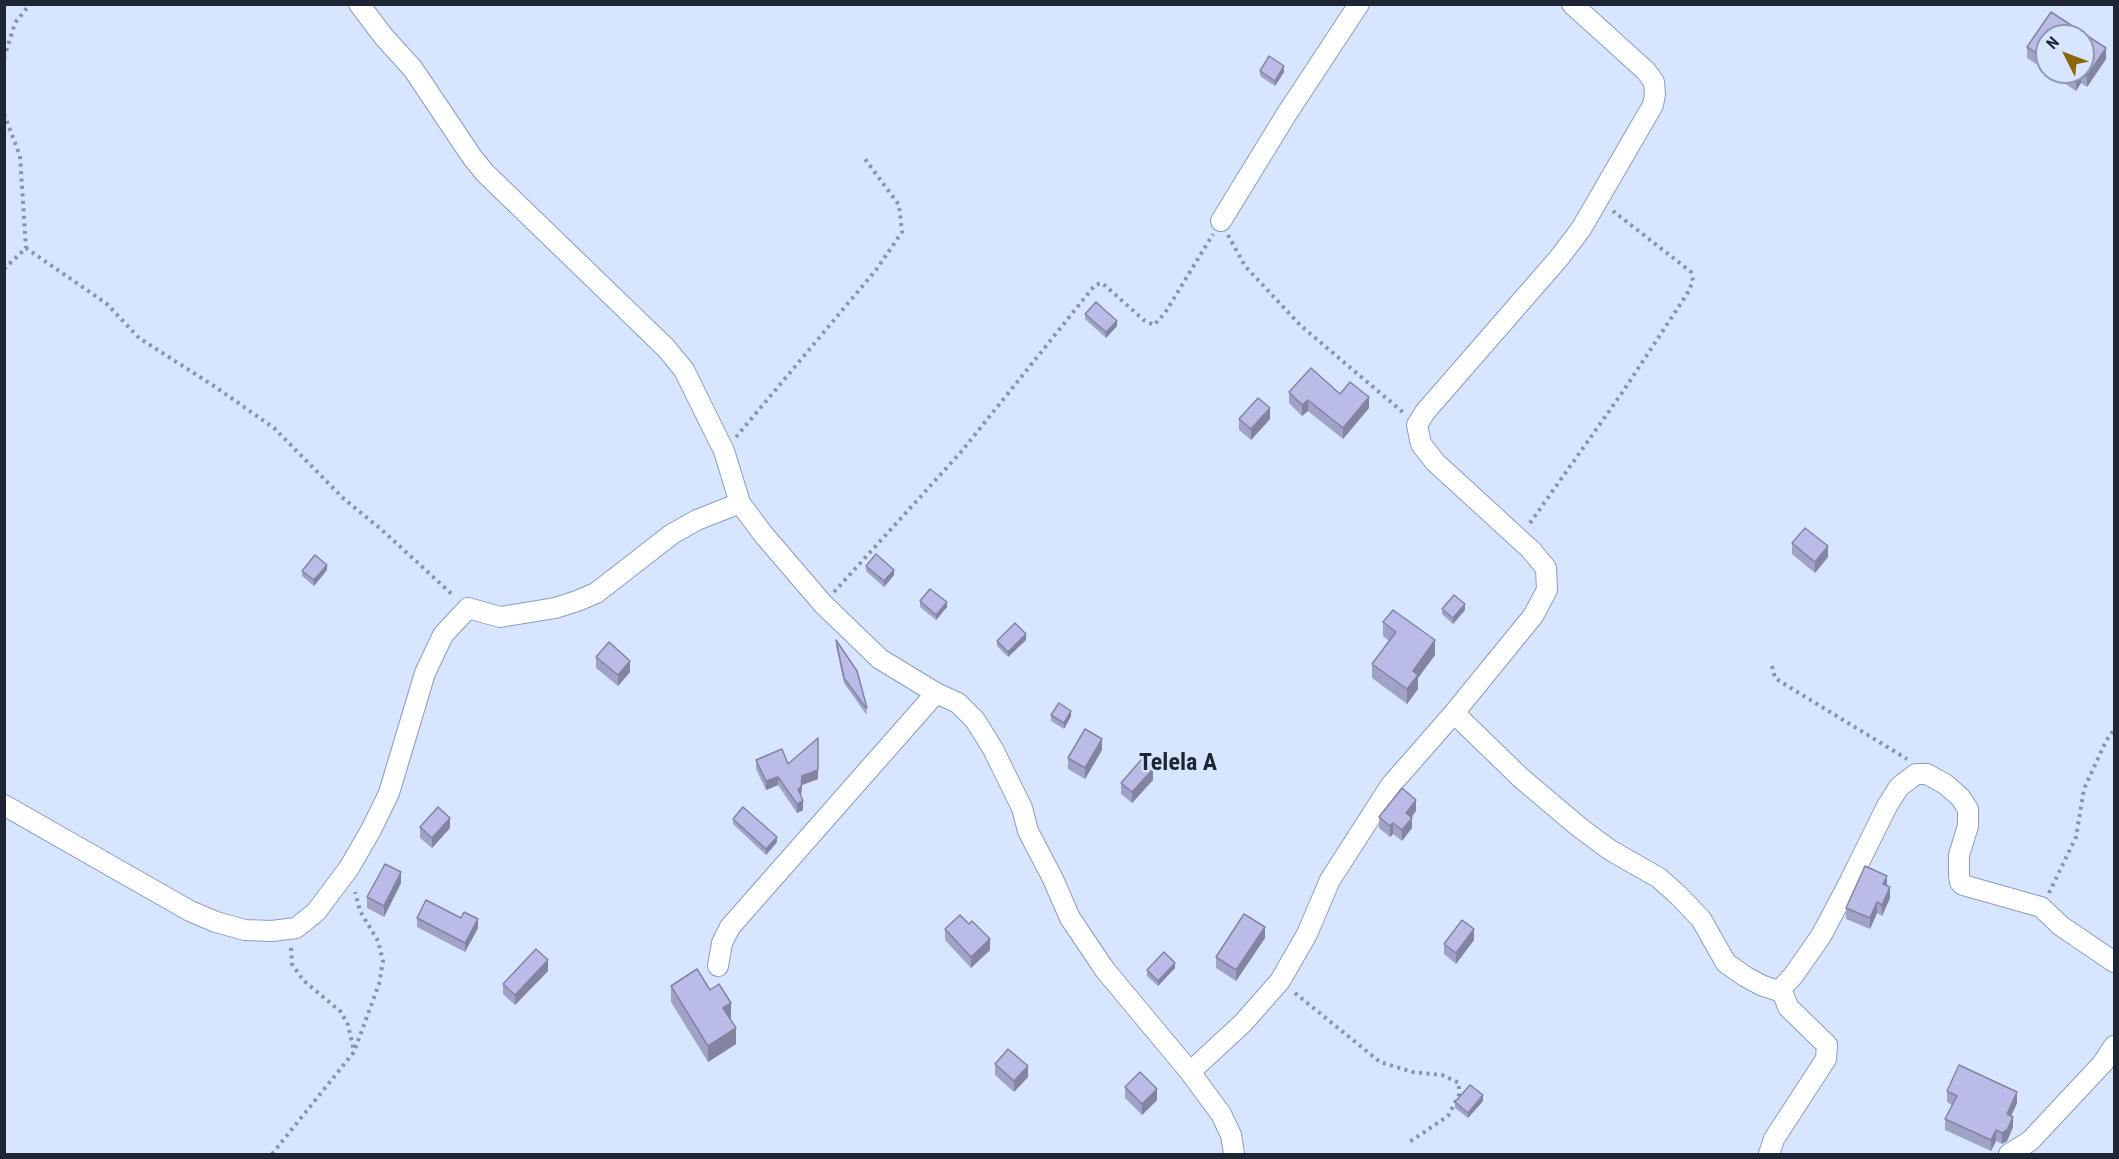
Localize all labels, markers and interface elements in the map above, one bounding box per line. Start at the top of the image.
north arrow [2035,24,2095,84]
text: N [2042,33,2063,53]
district label: Telela A [1139,750,1217,778]

